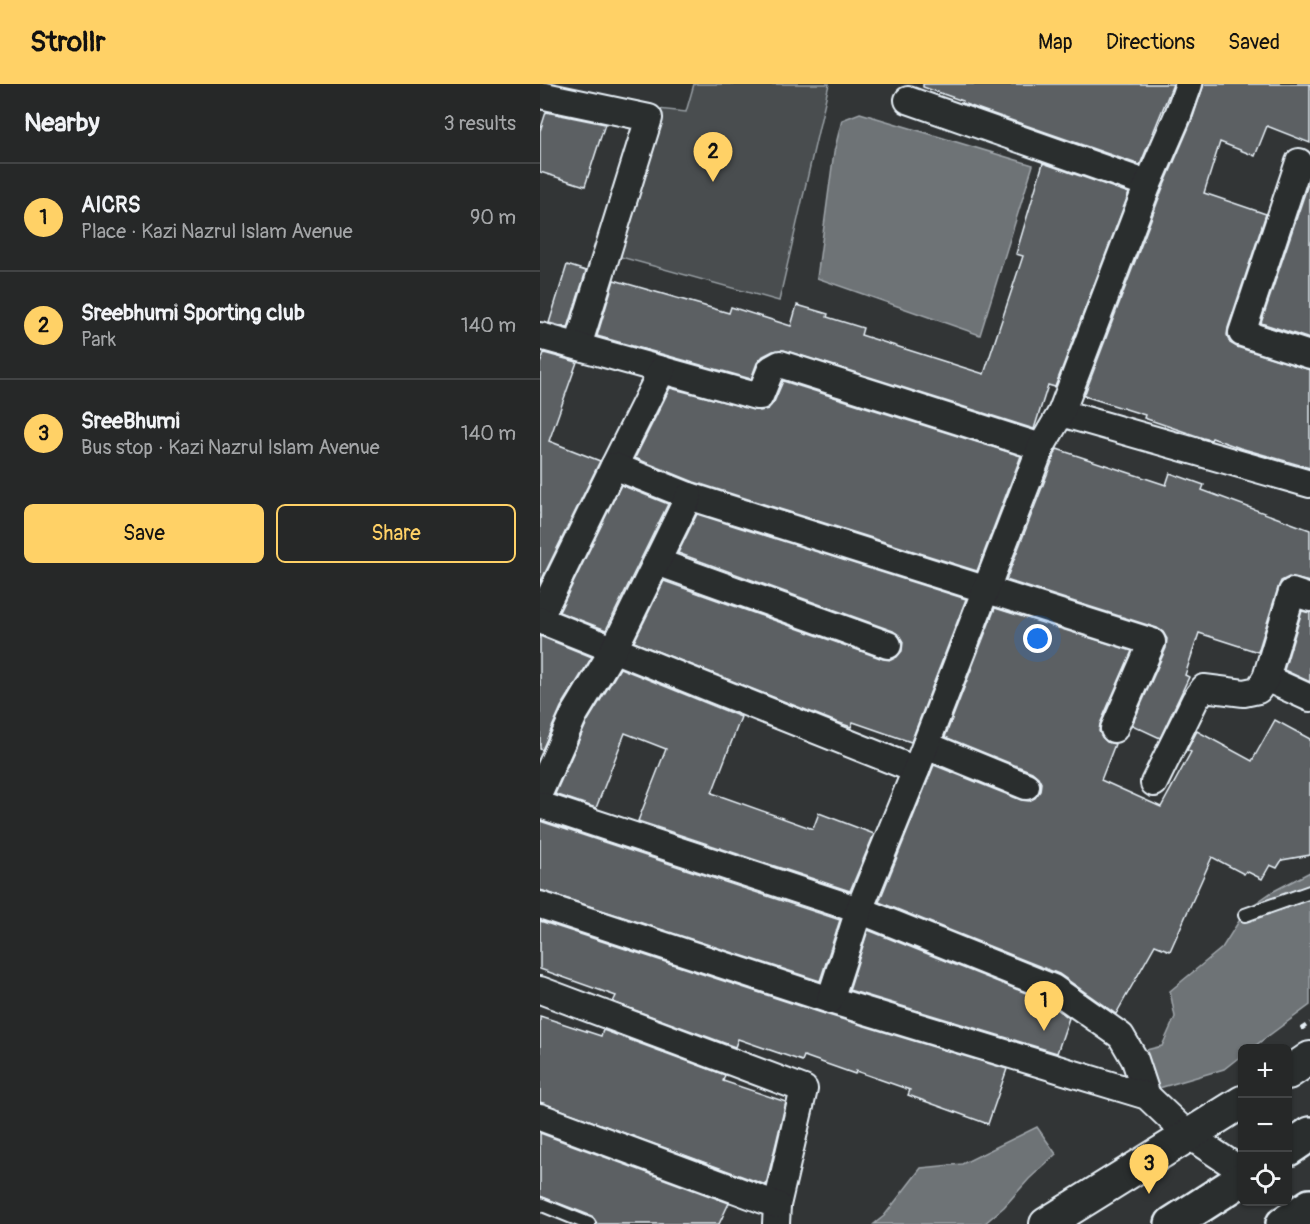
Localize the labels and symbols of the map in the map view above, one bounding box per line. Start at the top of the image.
pin: 2 [694,132,732,182]
your location [1023,624,1052,653]
pin: 1 [1024,982,1064,1031]
pin: 3 [1130,1144,1168,1194]

